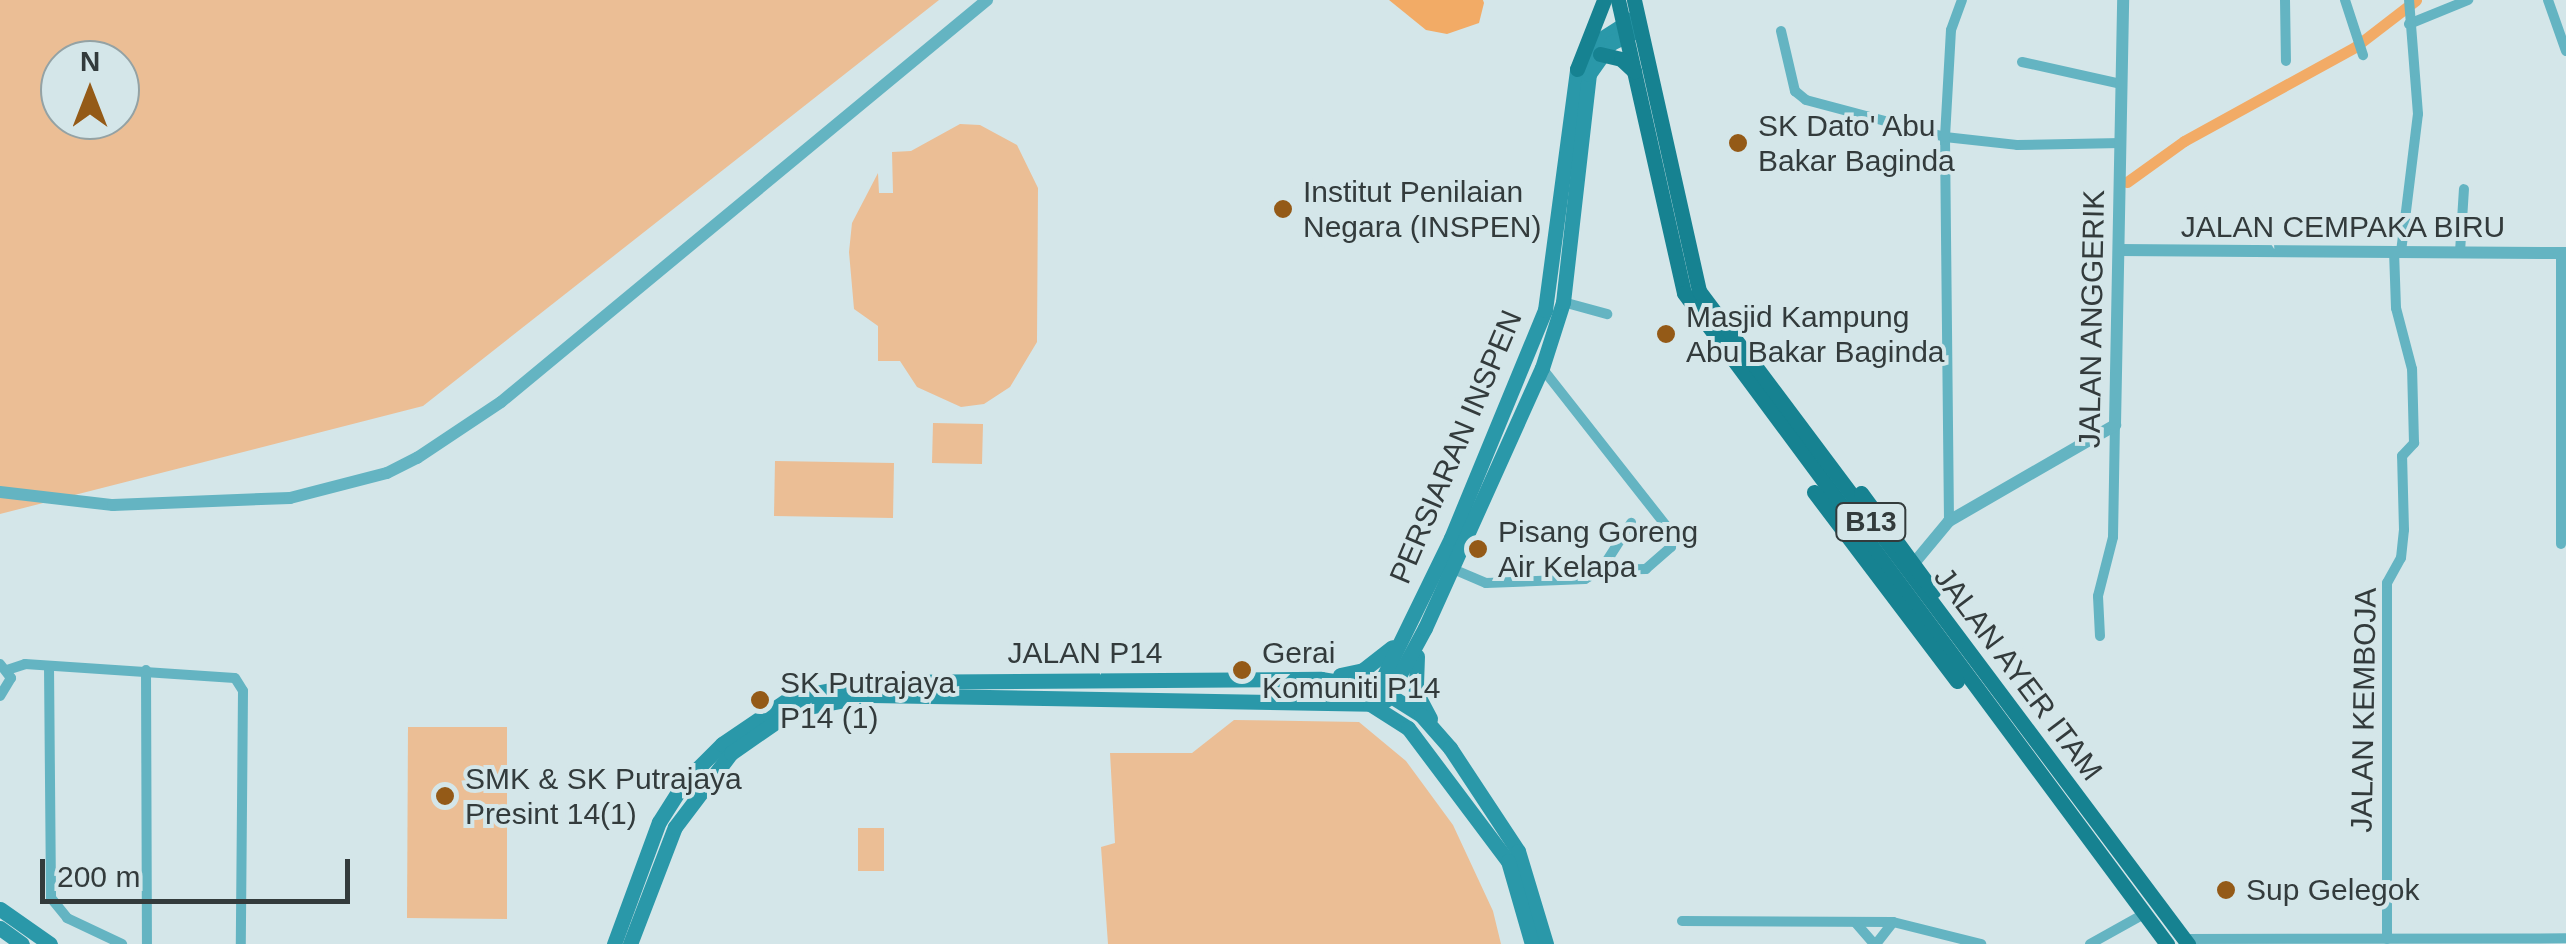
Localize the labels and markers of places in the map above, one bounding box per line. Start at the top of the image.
place label: SK Dato' Abu Bakar Baginda [1758,108,1955,178]
marker: SK Dato' Abu Bakar Baginda [1727,132,1749,154]
place label: Institut Penilaian Negara (INSPEN) [1303,174,1541,244]
marker: Institut Penilaian Negara (INSPEN) [1272,198,1294,220]
place label: Masjid Kampung Abu Bakar Baginda [1686,299,1945,370]
marker: Masjid Kampung Abu Bakar Baginda [1655,323,1677,345]
place label: Pisang Goreng Air Kelapa [1498,514,1698,584]
marker: Pisang Goreng Air Kelapa [1467,538,1489,560]
place label: Gerai Komuniti P14 [1262,635,1440,706]
marker: Gerai Komuniti P14 [1231,659,1253,681]
place label: SK Putrajaya P14 (1) [780,665,955,736]
marker: SK Putrajaya P14 (1) [749,689,771,711]
place label: SMK & SK Putrajaya Presint 14(1) [465,761,742,832]
marker: SMK & SK Putrajaya Presint 14(1) [434,785,456,807]
place label: Sup Gelegok [2246,872,2419,908]
marker: Sup Gelegok [2215,879,2237,901]

